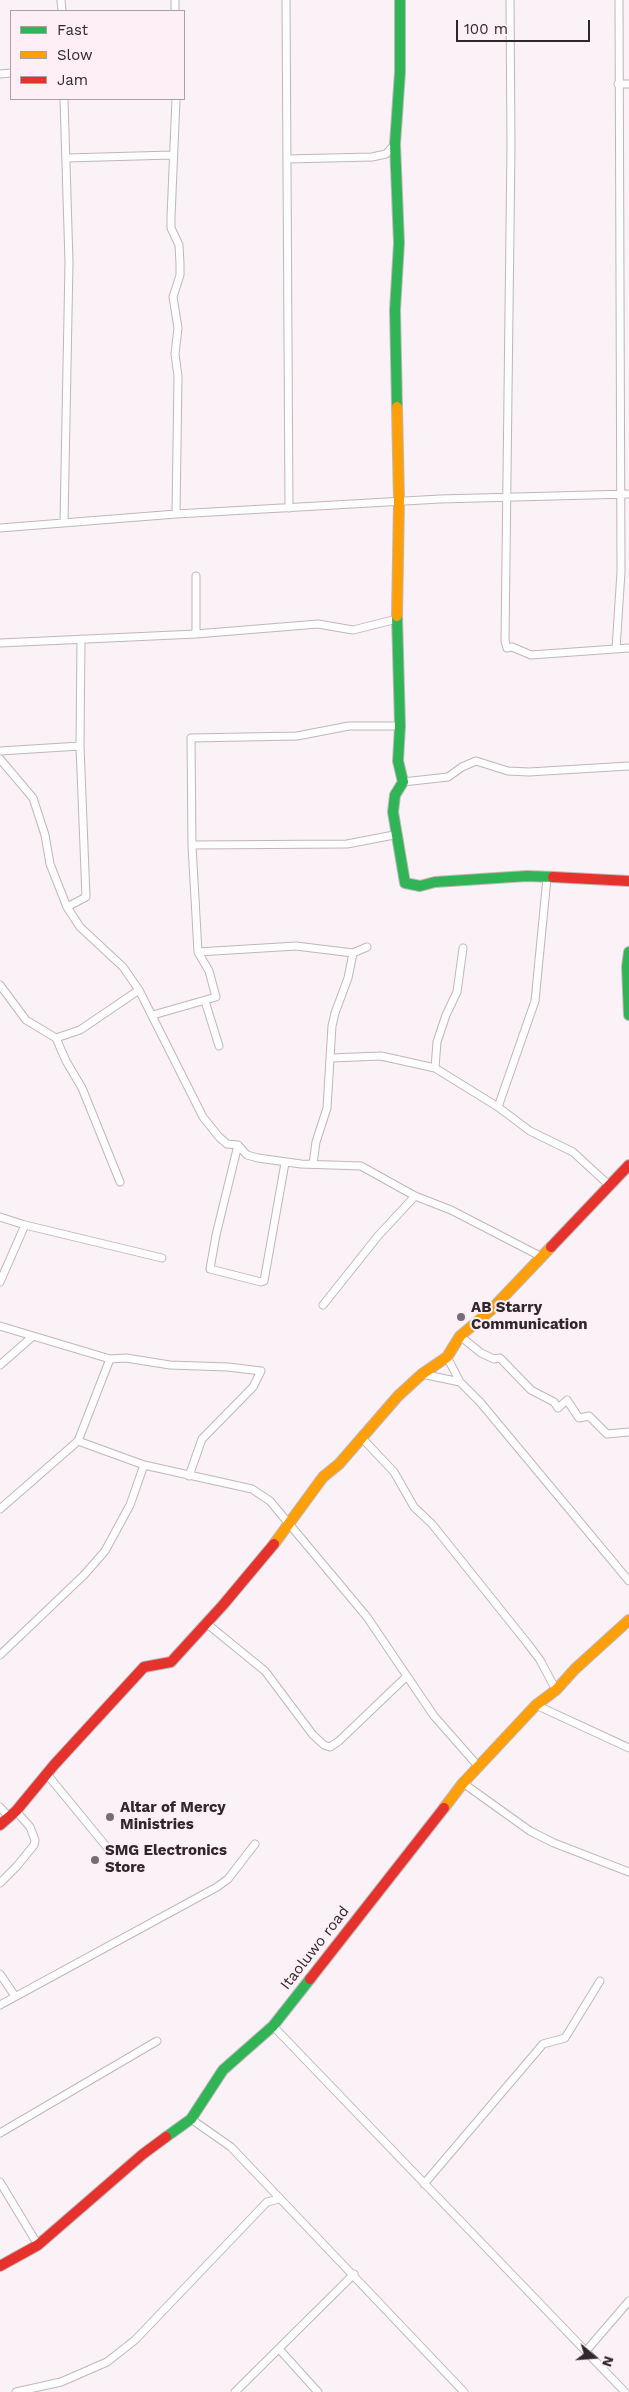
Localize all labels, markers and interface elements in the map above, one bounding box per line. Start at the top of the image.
legend [10,10,185,100]
scale bar [459,10,593,42]
text: 100 m [464,20,508,38]
text: Fast [57,21,88,39]
text: Slow [57,46,93,64]
text: Jam [57,71,88,89]
place label: AB Starry Communication [471,1299,587,1334]
marker: AB Starry Communication [455,1311,467,1323]
place label: Altar of Mercy Ministries [120,1799,226,1834]
marker: Altar of Mercy Ministries [104,1811,116,1823]
place label: SMG Electronics Store [105,1842,227,1877]
marker: SMG Electronics Store [89,1854,101,1866]
street label: Itaoluwo road [277,1903,353,1993]
north arrow [569,2332,619,2382]
text: N [599,2354,617,2369]

